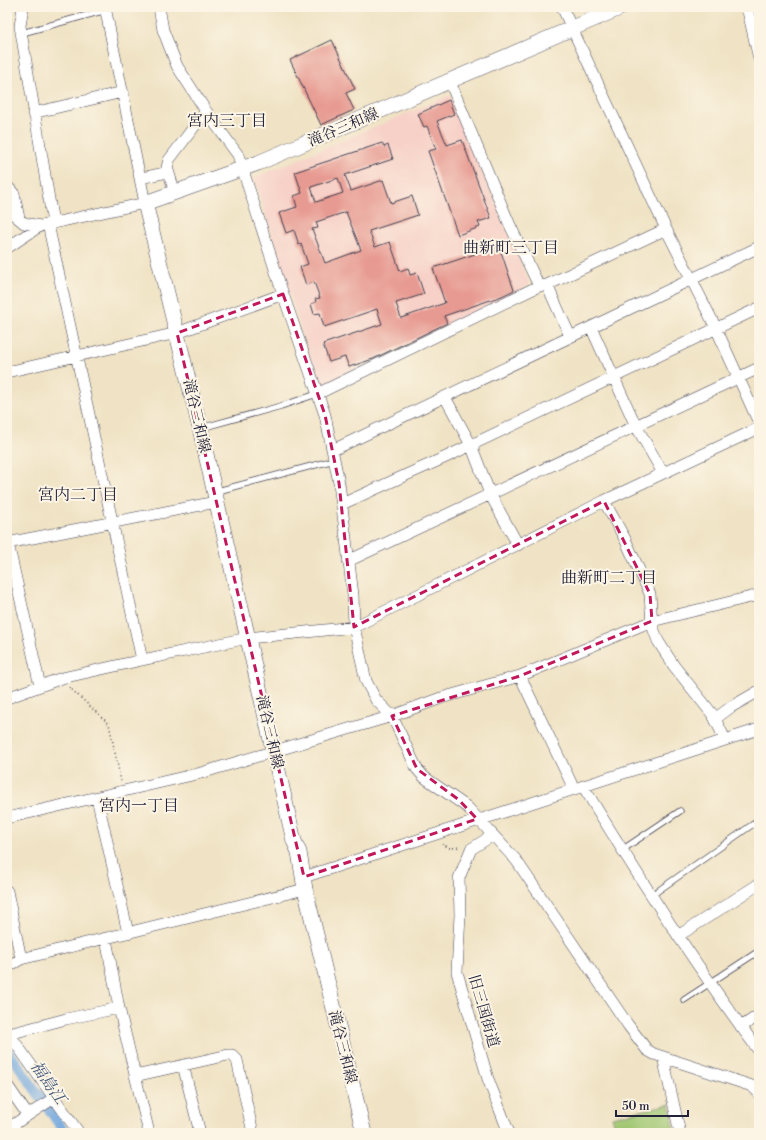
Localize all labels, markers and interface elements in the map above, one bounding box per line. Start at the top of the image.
street label: 滝谷三和線 [305,104,381,151]
district label: 宮内三丁目 [187,111,267,131]
district label: 曲新町三丁目 [463,238,559,258]
street label: 滝谷三和線 [179,377,214,455]
district label: 宮内二丁目 [38,485,118,505]
district label: 曲新町二丁目 [561,568,657,588]
street label: 滝谷三和線 [252,693,287,771]
district label: 宮内一丁目 [99,796,179,816]
street label: 旧三国街道 [464,972,503,1050]
street label: 滝谷三和線 [324,1008,361,1086]
water label: 福島江 [26,1057,71,1110]
scale bar [616,1092,688,1118]
text: 50 m [622,1099,650,1114]

